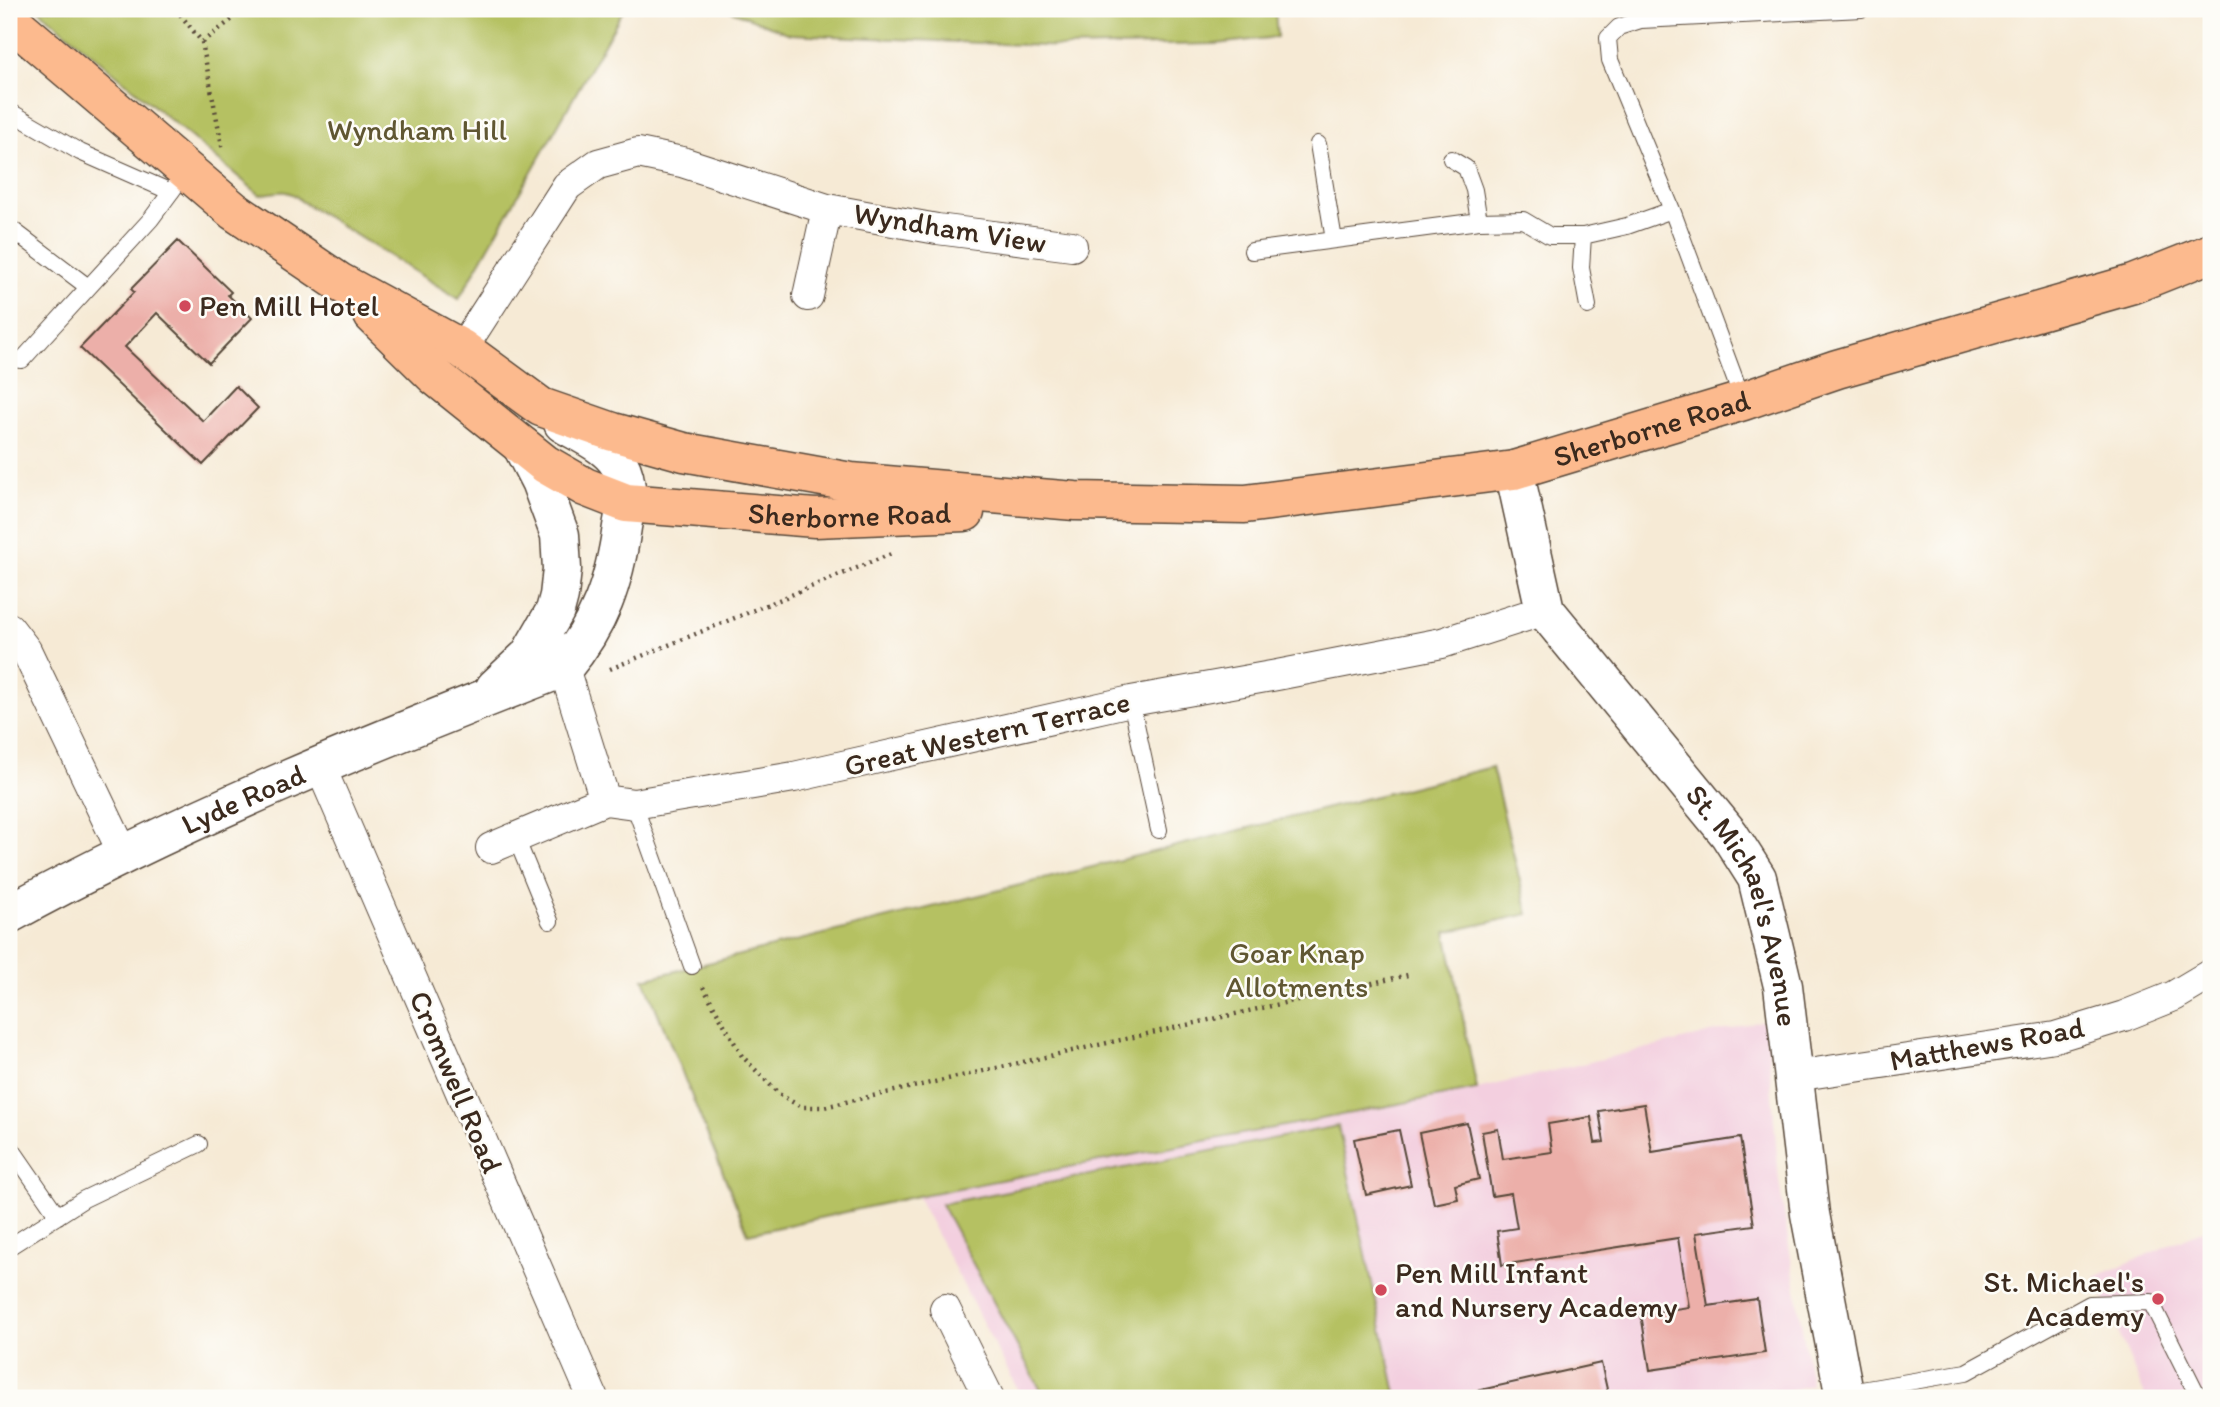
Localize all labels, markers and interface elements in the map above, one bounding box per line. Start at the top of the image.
park label: Wyndham Hill [327,111,507,148]
street label: Wyndham View [851,194,1049,261]
place label: Pen Mill Hotel [199,287,379,324]
marker: Pen Mill Hotel [177,298,193,314]
street label: Sherborne Road [1549,381,1754,475]
street label: Sherborne Road [747,494,952,537]
street label: Great Western Terrace [840,683,1133,784]
street label: Lyde Road [175,755,311,843]
street label: St. Michael's Avenue [1678,777,1807,1029]
park label: Goar Knap Allotments [1226,934,1368,1005]
street label: Cromwell Road [401,985,511,1178]
street label: Matthews Road [1887,1008,2088,1079]
place label: Pen Mill Infant and Nursery Academy [1395,1254,1678,1325]
place label: St. Michael's Academy [1984,1263,2144,1334]
marker: Pen Mill Infant and Nursery Academy [1373,1282,1389,1298]
marker: St. Michael's Academy [2150,1291,2166,1307]

